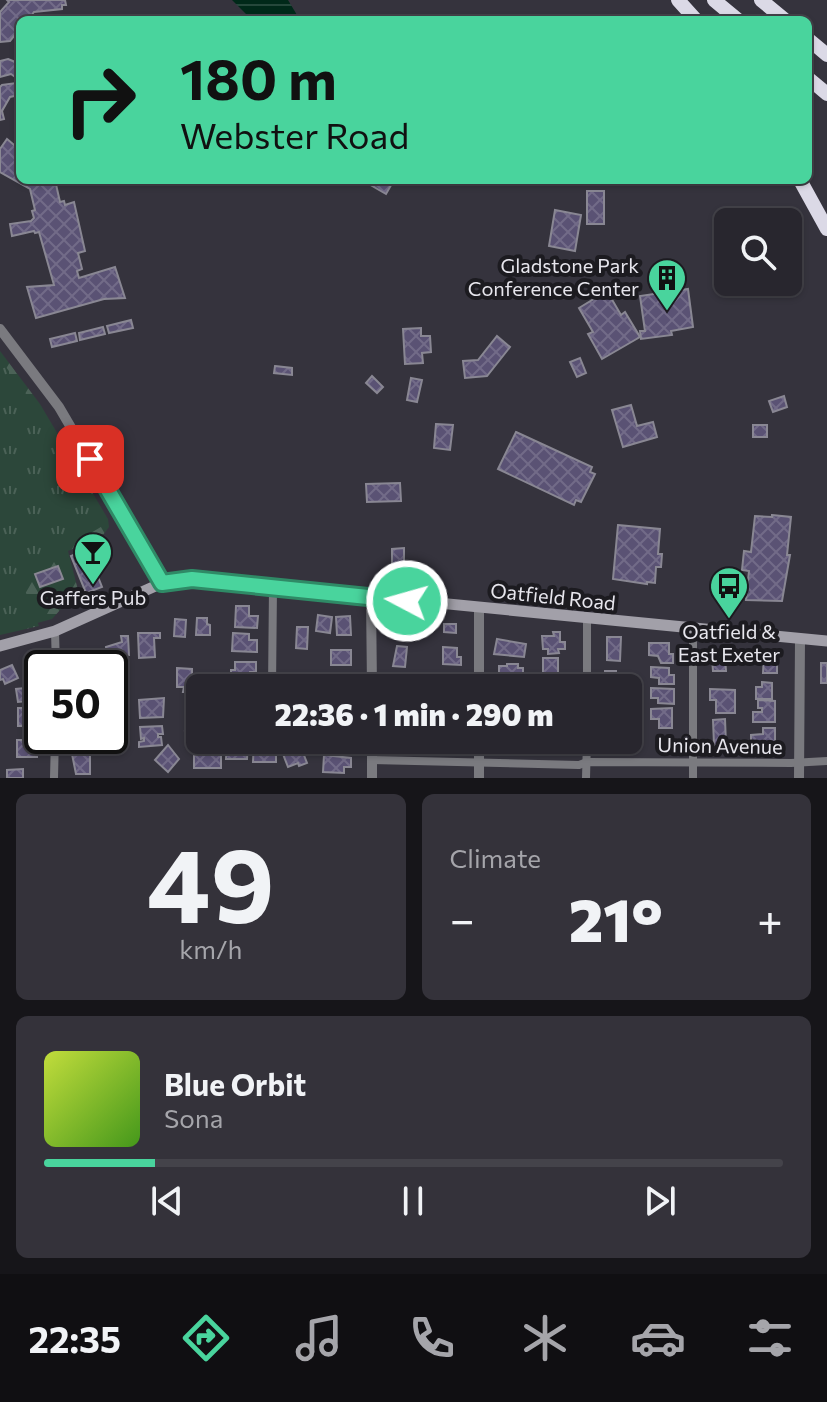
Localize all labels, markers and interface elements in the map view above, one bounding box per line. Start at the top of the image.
text: 180 m [180,43,337,112]
icon: right [48,48,152,152]
text: Webster Road [180,112,409,156]
map controls [714,208,802,296]
button: search [714,208,802,296]
place label: Gladstone Park Conference Center [468,253,639,300]
building icon: Gladstone Park Conference Center [646,257,688,312]
pin [56,425,124,493]
icon: arrive [68,437,112,481]
bar icon: Gaffers Pub [72,531,114,586]
position arrow [365,559,449,643]
bus stop icon: Oatfield & East Exeter [708,565,750,620]
street label: Oatfield Road [489,577,617,615]
place label: Gaffers Pub [40,585,146,609]
place label: Oatfield & East Exeter [678,619,780,666]
speed limit sign: 50 [24,650,128,754]
text: 22:36 · 1 min · 290 m [275,695,553,732]
street label: Union Avenue [657,732,783,758]
text: 49 [147,817,275,944]
text: Climate [450,842,541,873]
text: 21° [569,881,663,954]
text: − [450,891,475,945]
text: + [757,891,783,945]
text: km/h [179,933,242,964]
text: Blue Orbit [164,1065,306,1102]
text: Sona [164,1102,223,1133]
icon: previous [145,1179,189,1223]
icon: pause [391,1179,435,1223]
icon: next [638,1179,682,1223]
icon: directions [178,1310,234,1366]
icon: music [291,1310,347,1366]
icon: phone [404,1310,460,1366]
icon: climate [517,1310,573,1366]
icon: car [630,1310,686,1366]
icon: filters [742,1310,798,1366]
text: 22:35 [28,1316,121,1360]

